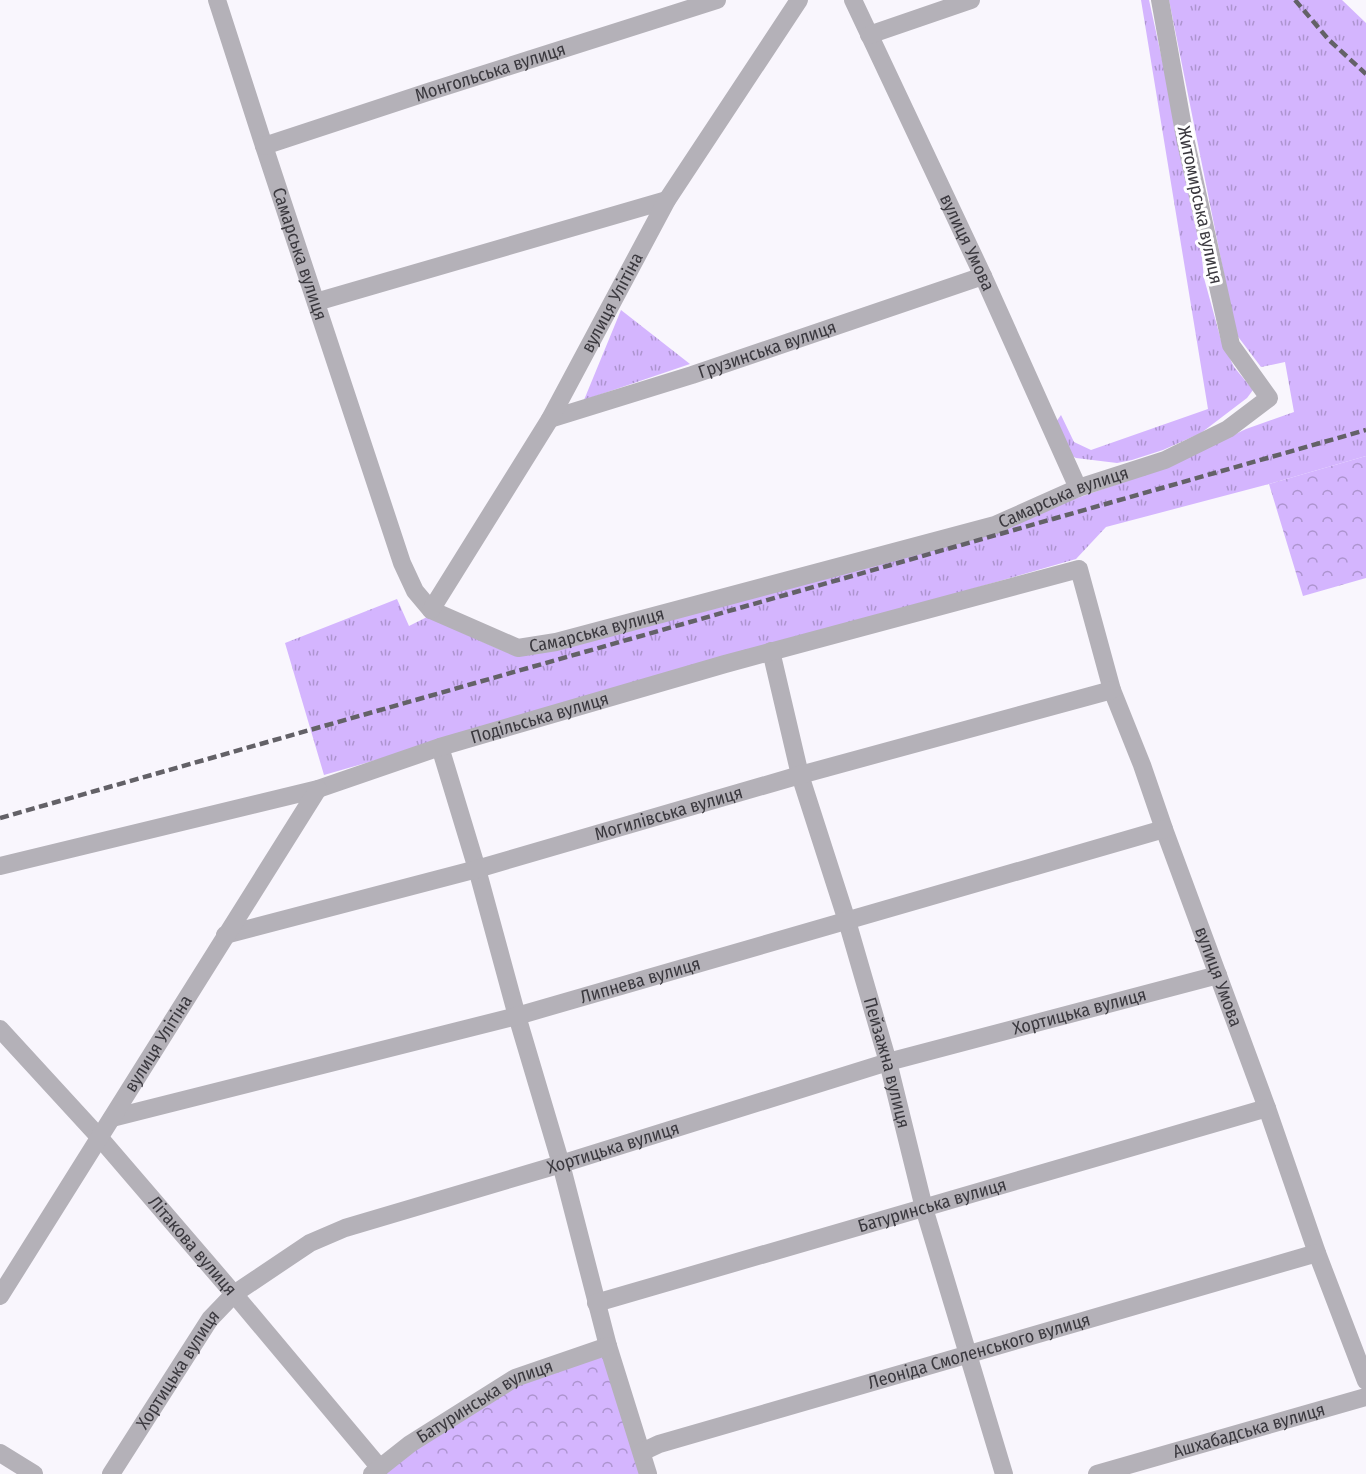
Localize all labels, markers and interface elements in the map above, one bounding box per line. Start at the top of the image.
street label: Монгольська вулиця [412,38,568,107]
street label: Житомирська вулиця [1173,124,1227,286]
street label: Самарська вулиця [267,185,332,323]
street label: вулиця Умова [935,190,999,295]
street label: вулиця Улітіна [576,249,648,356]
street label: Грузинська вулиця [695,316,839,383]
street label: Самарська вулиця [995,461,1131,533]
street label: Самарська вулиця [528,603,667,657]
street label: Подільська вулиця [468,687,611,749]
street label: Могилівська вулиця [592,781,745,845]
street label: вулиця Умова [1190,924,1247,1030]
street label: Липнева вулиця [578,953,703,1008]
street label: Хортицька вулиця [1010,983,1149,1040]
street label: вулиця Улітіна [120,991,197,1096]
street label: Пейзажна вулиця [859,995,915,1130]
street label: Хортицька вулиця [544,1117,682,1179]
street label: Батуринська вулиця [855,1173,1009,1237]
street label: Літакова вулиця [144,1191,241,1300]
street label: Хортицька вулиця [132,1305,224,1433]
street label: Леоніда Смоленського вулиця [865,1308,1093,1394]
street label: Батуринська вулиця [412,1355,556,1448]
street label: Ашхабадська вулиця [1170,1398,1328,1463]

